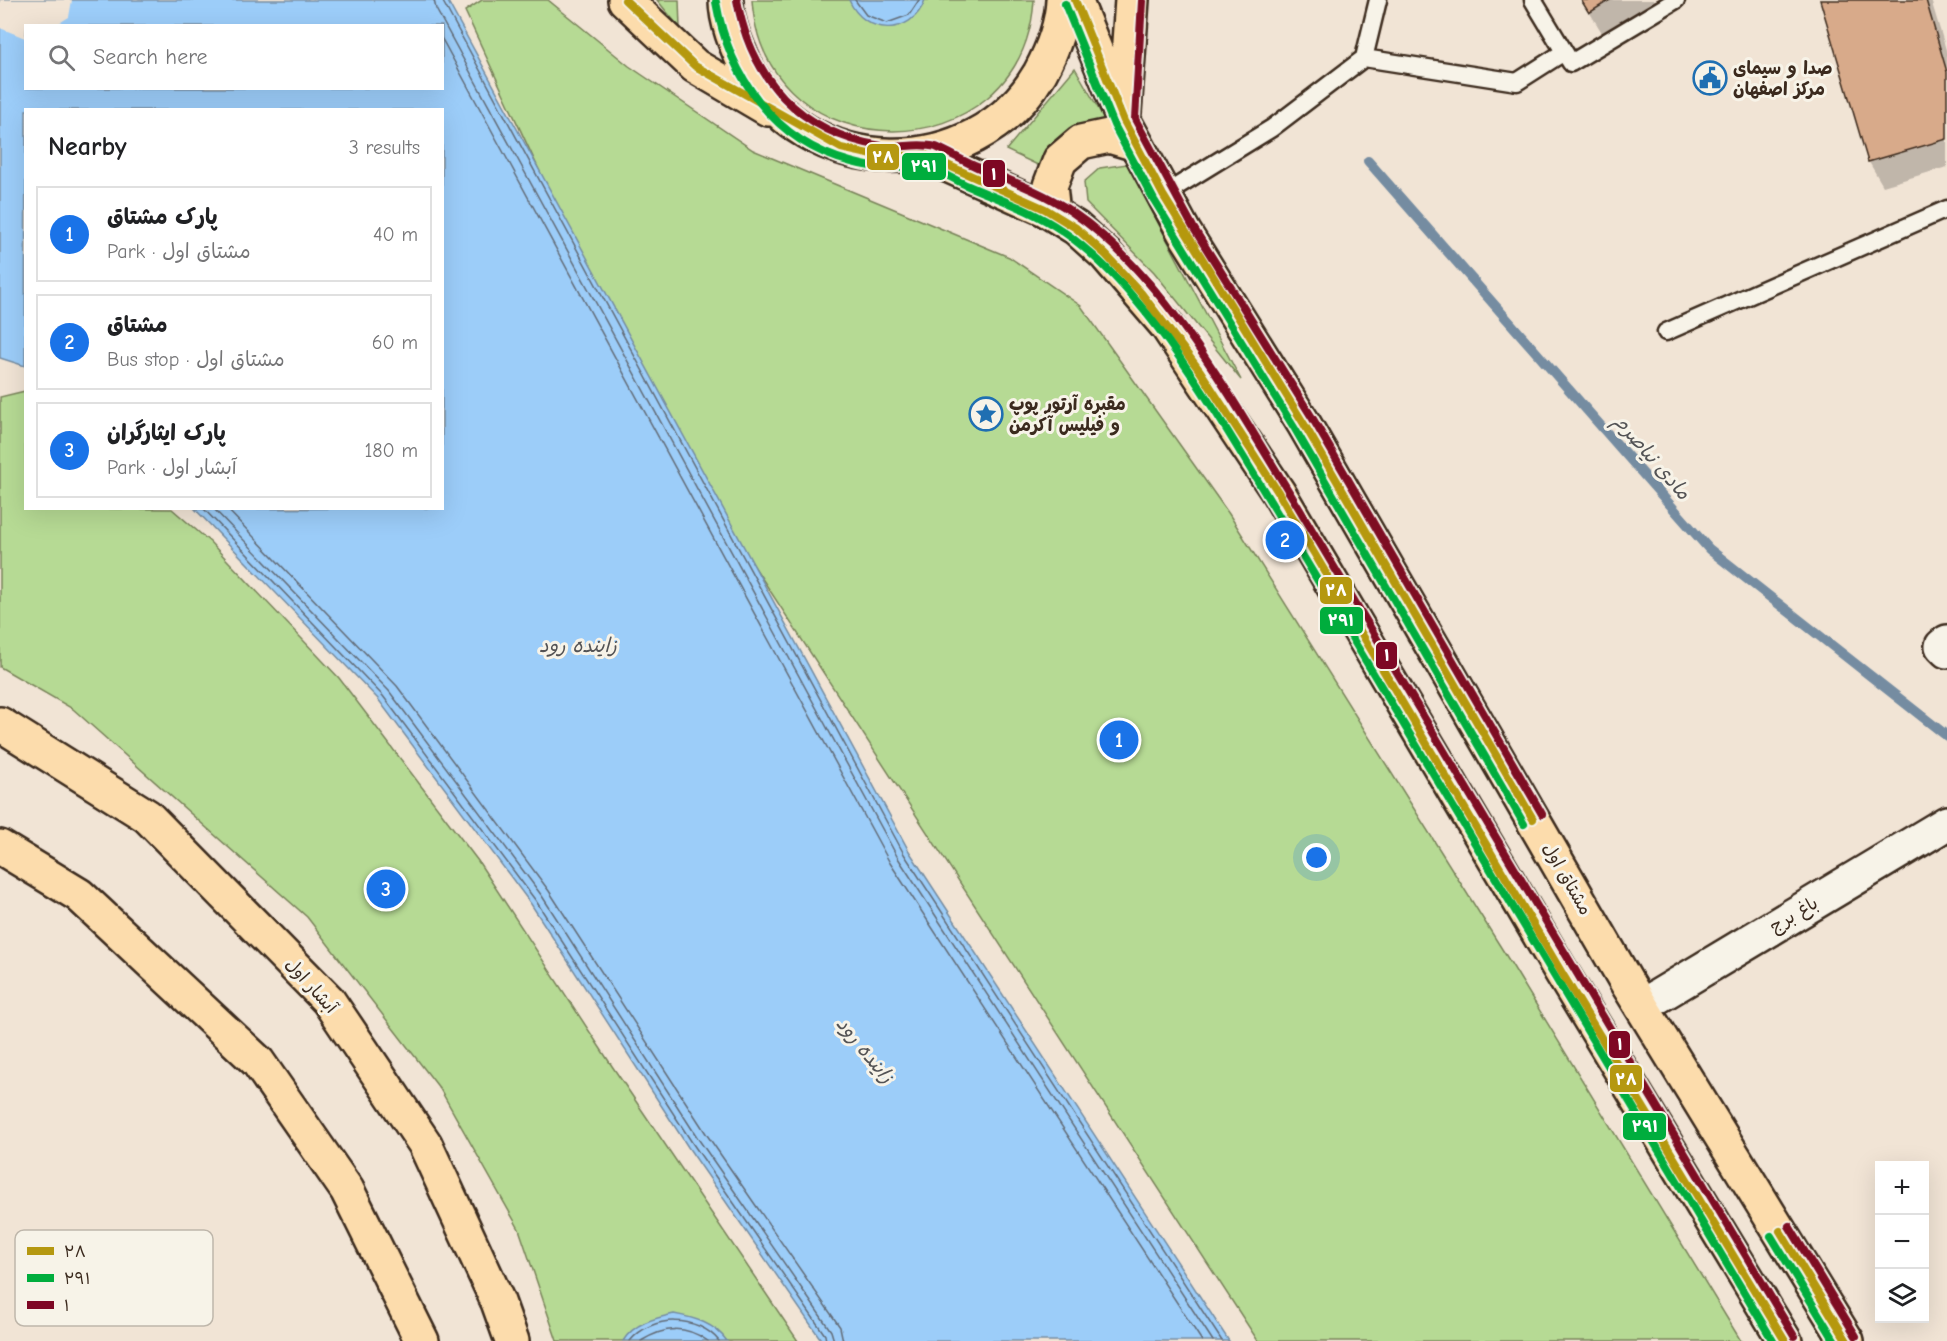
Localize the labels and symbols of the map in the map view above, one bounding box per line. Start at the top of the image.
place label: صدا و سیمای مرکز اصفهان [1733,58,1832,100]
public building icon: صدا و سیمای مرکز اصفهان [1692,60,1728,96]
line badge: ۲۸ [866,143,900,171]
text: ۲۸ [872,149,894,167]
line badge: ۲۹۱ [901,152,947,181]
text: ۲۹۱ [911,158,937,176]
line badge: ۱ [982,159,1006,188]
text: ۱ [991,166,997,184]
place label: مقبره آرتور پوپ و فیلیس آکرمن [1009,394,1126,436]
place icon: مقبره آرتور پوپ و فیلیس آکرمن [968,396,1004,432]
water label: مادی نیاصرم [1605,409,1695,507]
pin: 2 [1266,518,1304,562]
line badge: ۲۸ [1319,576,1353,605]
text: ۲۸ [1325,582,1347,600]
line badge: ۲۹۱ [1319,606,1364,635]
text: ۲۹۱ [1328,612,1354,630]
water label: زاینده رود [539,634,617,657]
line badge: ۱ [1375,641,1398,670]
text: ۱ [1384,647,1390,665]
pin: 1 [1100,718,1138,762]
street label: مشتاق اول [1538,839,1596,919]
your location [1302,843,1331,872]
pin: 3 [366,866,406,912]
street label: باغ برج [1766,892,1822,938]
street label: آبشار اول [281,954,342,1019]
water label: زاینده رود [832,1013,899,1088]
line badge: ۱ [1608,1030,1631,1059]
text: ۱ [1617,1036,1623,1054]
line badge: ۲۸ [1609,1064,1643,1093]
text: ۲۸ [1615,1071,1637,1089]
line badge: ۲۹۱ [1622,1112,1667,1141]
text: ۲۹۱ [1632,1118,1658,1136]
legend [15,1230,213,1326]
text: ۲۸ [64,1243,86,1261]
text: ۲۹۱ [64,1270,91,1288]
text: ۱ [64,1297,70,1315]

